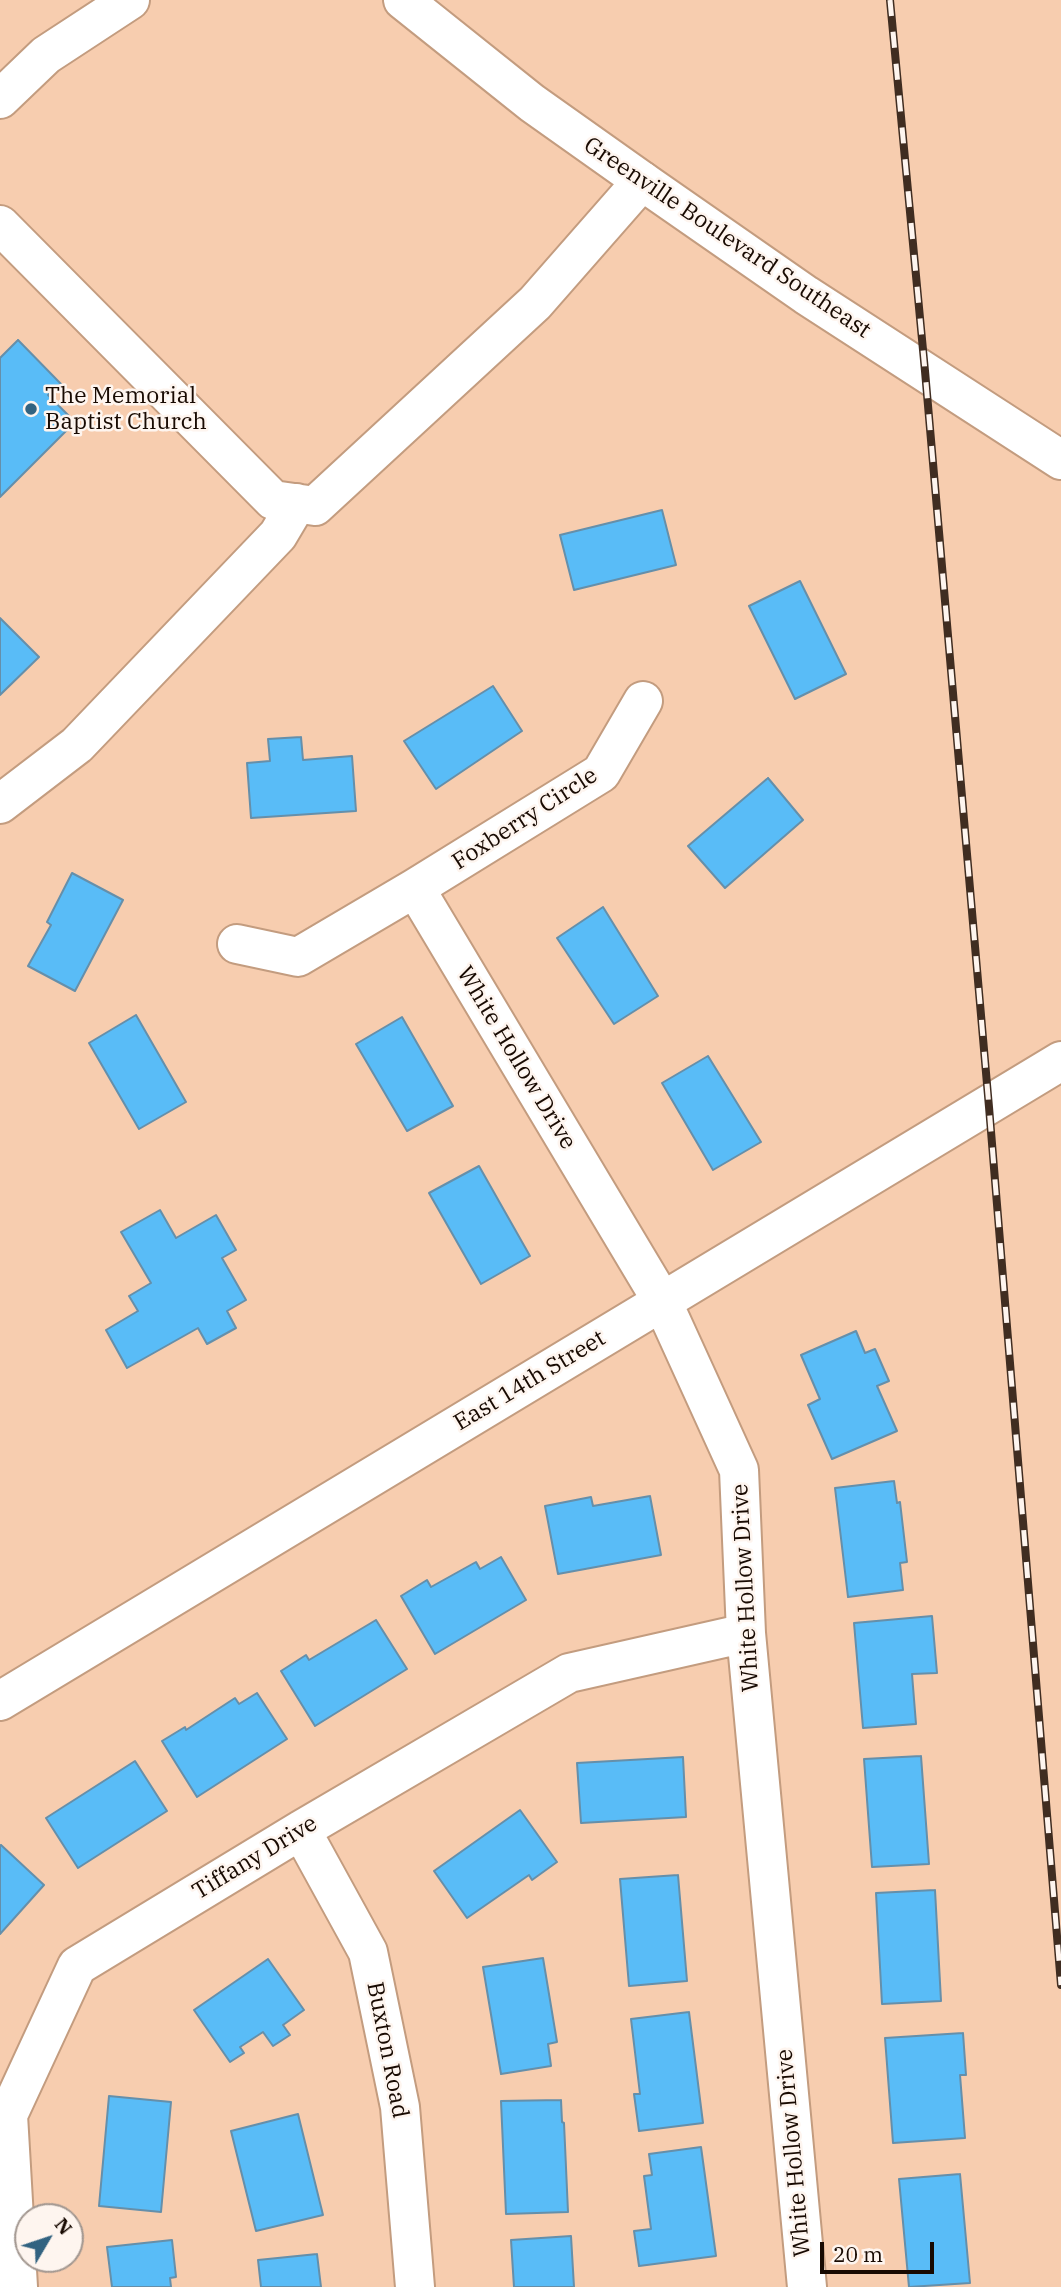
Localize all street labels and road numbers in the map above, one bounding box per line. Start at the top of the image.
street label: Greenville Boulevard Southeast [578,131,876,345]
street label: Foxberry Circle [447,762,603,876]
street label: White Hollow Drive [450,961,582,1155]
street label: East 14th Street [449,1325,611,1437]
street label: White Hollow Drive [727,1483,765,1693]
street label: Tiffany Drive [188,1810,322,1906]
street label: Buxton Road [360,1979,414,2121]
street label: White Hollow Drive [771,2048,817,2258]

